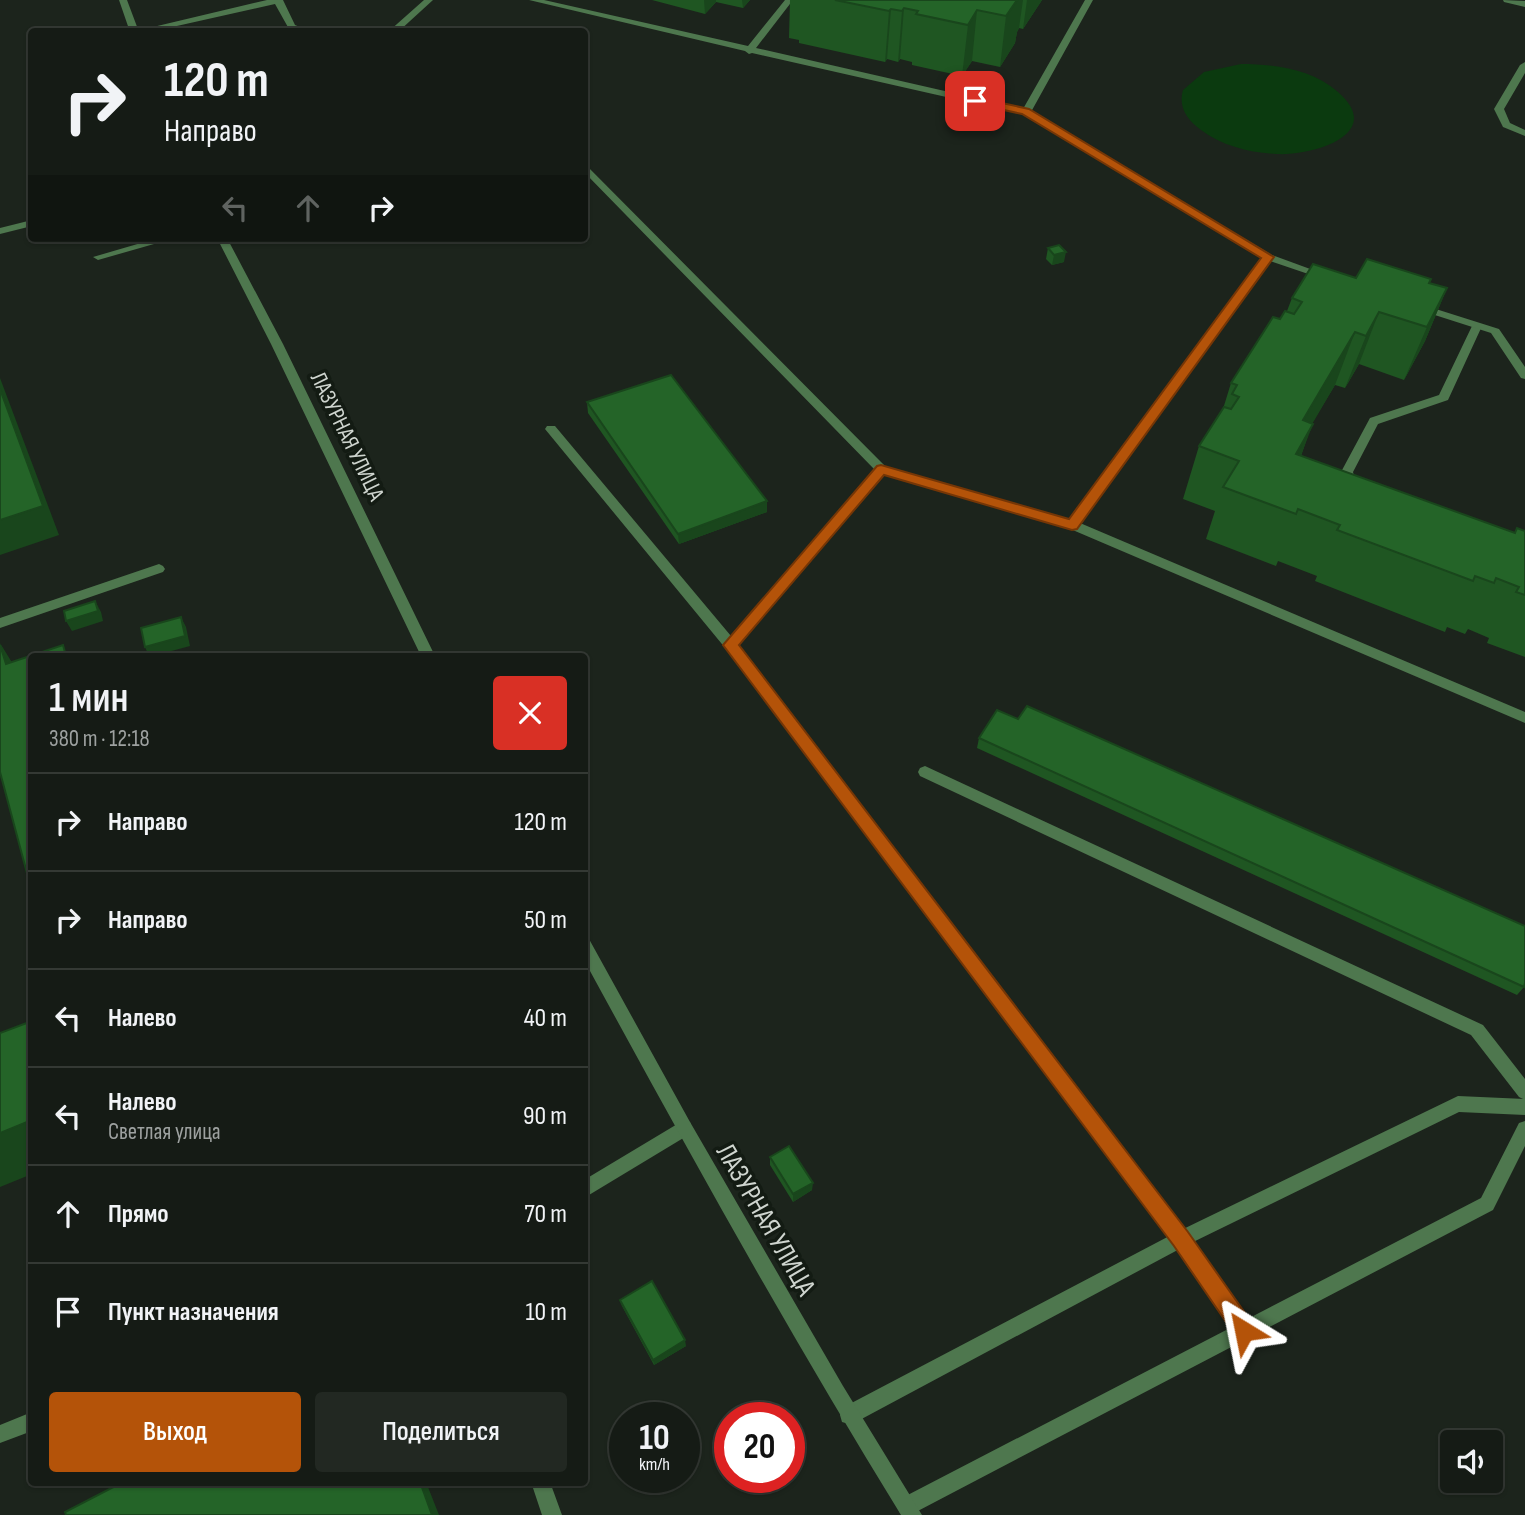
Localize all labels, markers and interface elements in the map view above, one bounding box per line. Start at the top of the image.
text: 120 m [164,52,269,111]
icon: right [49,56,140,147]
pin [945,71,1005,131]
icon: arrive [956,82,994,120]
text: Направо [164,112,257,151]
icon: left [216,189,254,227]
icon: ahead [289,189,327,227]
icon: right [362,189,400,227]
street label: ЛАЗУРНАЯ УЛИЦА [304,368,390,505]
text: 1 мин [49,673,129,724]
button: close [493,676,567,750]
text: 380 m · 12:18 [49,725,150,753]
icon: right [49,803,87,841]
text: Направо [108,807,187,838]
text: 120 m [514,807,567,838]
icon: right [49,901,87,939]
text: Направо [108,905,187,936]
text: 50 m [524,905,567,936]
icon: left [49,999,87,1037]
text: Налево [108,1003,177,1034]
text: 40 m [524,1003,567,1034]
text: Налево [108,1087,177,1118]
icon: left [49,1097,87,1135]
text: 90 m [523,1101,567,1132]
text: Светлая улица [108,1118,221,1146]
street label: ЛАЗУРНАЯ УЛИЦА [709,1138,823,1302]
icon: ahead [49,1195,87,1233]
text: Прямо [108,1199,169,1230]
text: 70 m [524,1199,567,1230]
icon: arrive [49,1293,87,1331]
position arrow [1207,1294,1281,1368]
text: Пункт назначения [108,1297,279,1328]
text: 10 m [525,1297,567,1328]
button: Выход [49,1392,301,1472]
button: Поделиться [315,1392,567,1472]
speed limit sign: 20 [714,1402,805,1493]
text: 10 [639,1417,670,1460]
map controls [1440,1430,1503,1493]
button: sound [1440,1430,1503,1493]
text: km/h [639,1454,670,1475]

